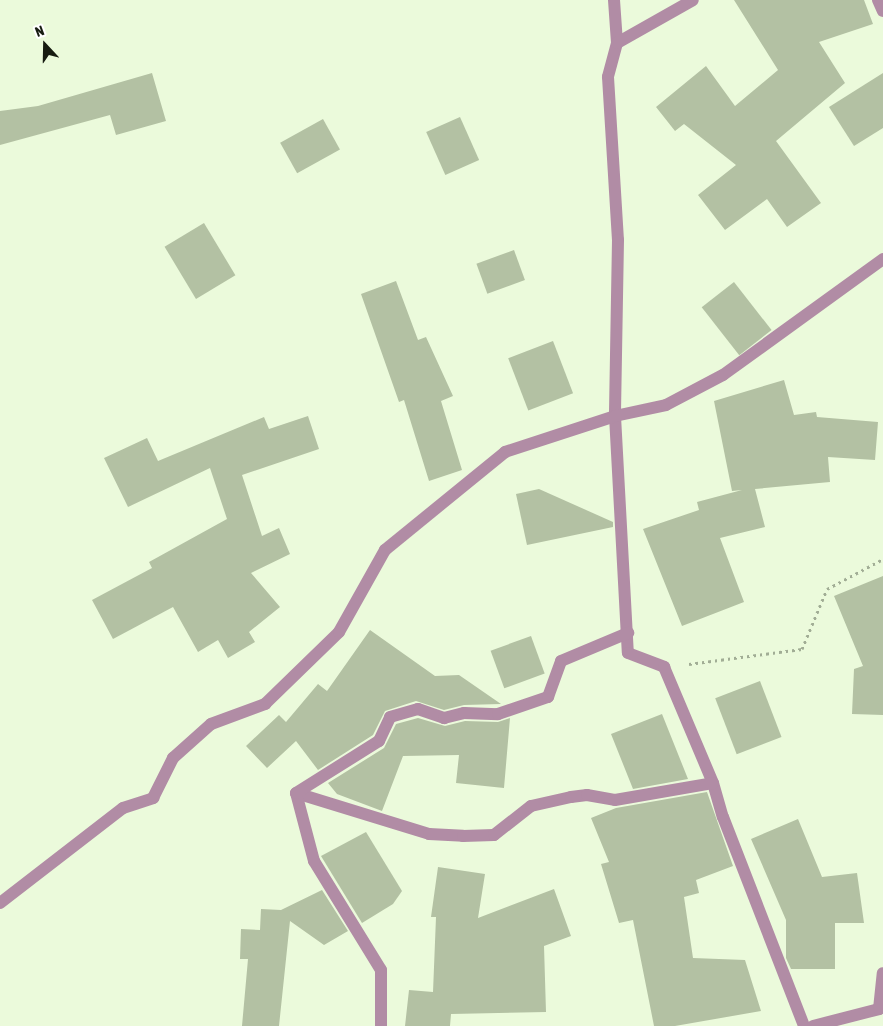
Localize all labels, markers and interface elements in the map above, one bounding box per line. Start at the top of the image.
north arrow [20,20,70,70]
text: N [33,22,46,40]

